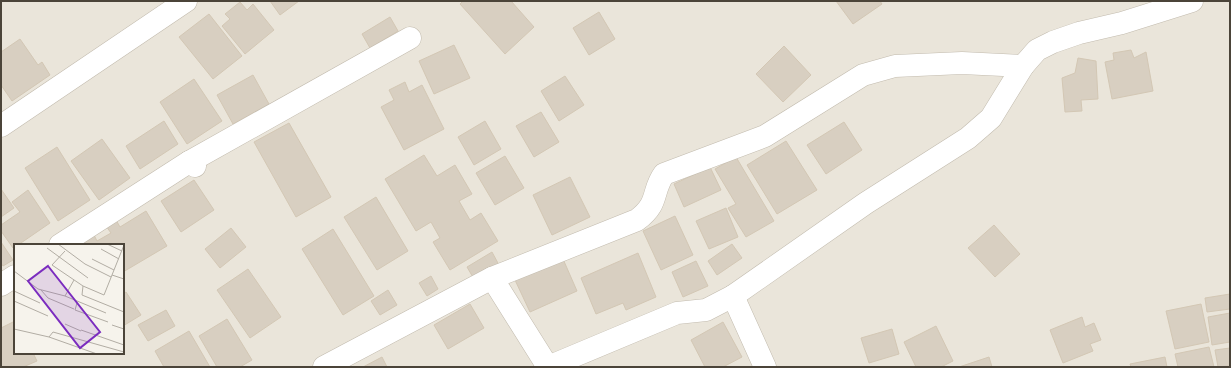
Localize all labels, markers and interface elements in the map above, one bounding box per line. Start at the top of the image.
inset map [14,244,124,354]

